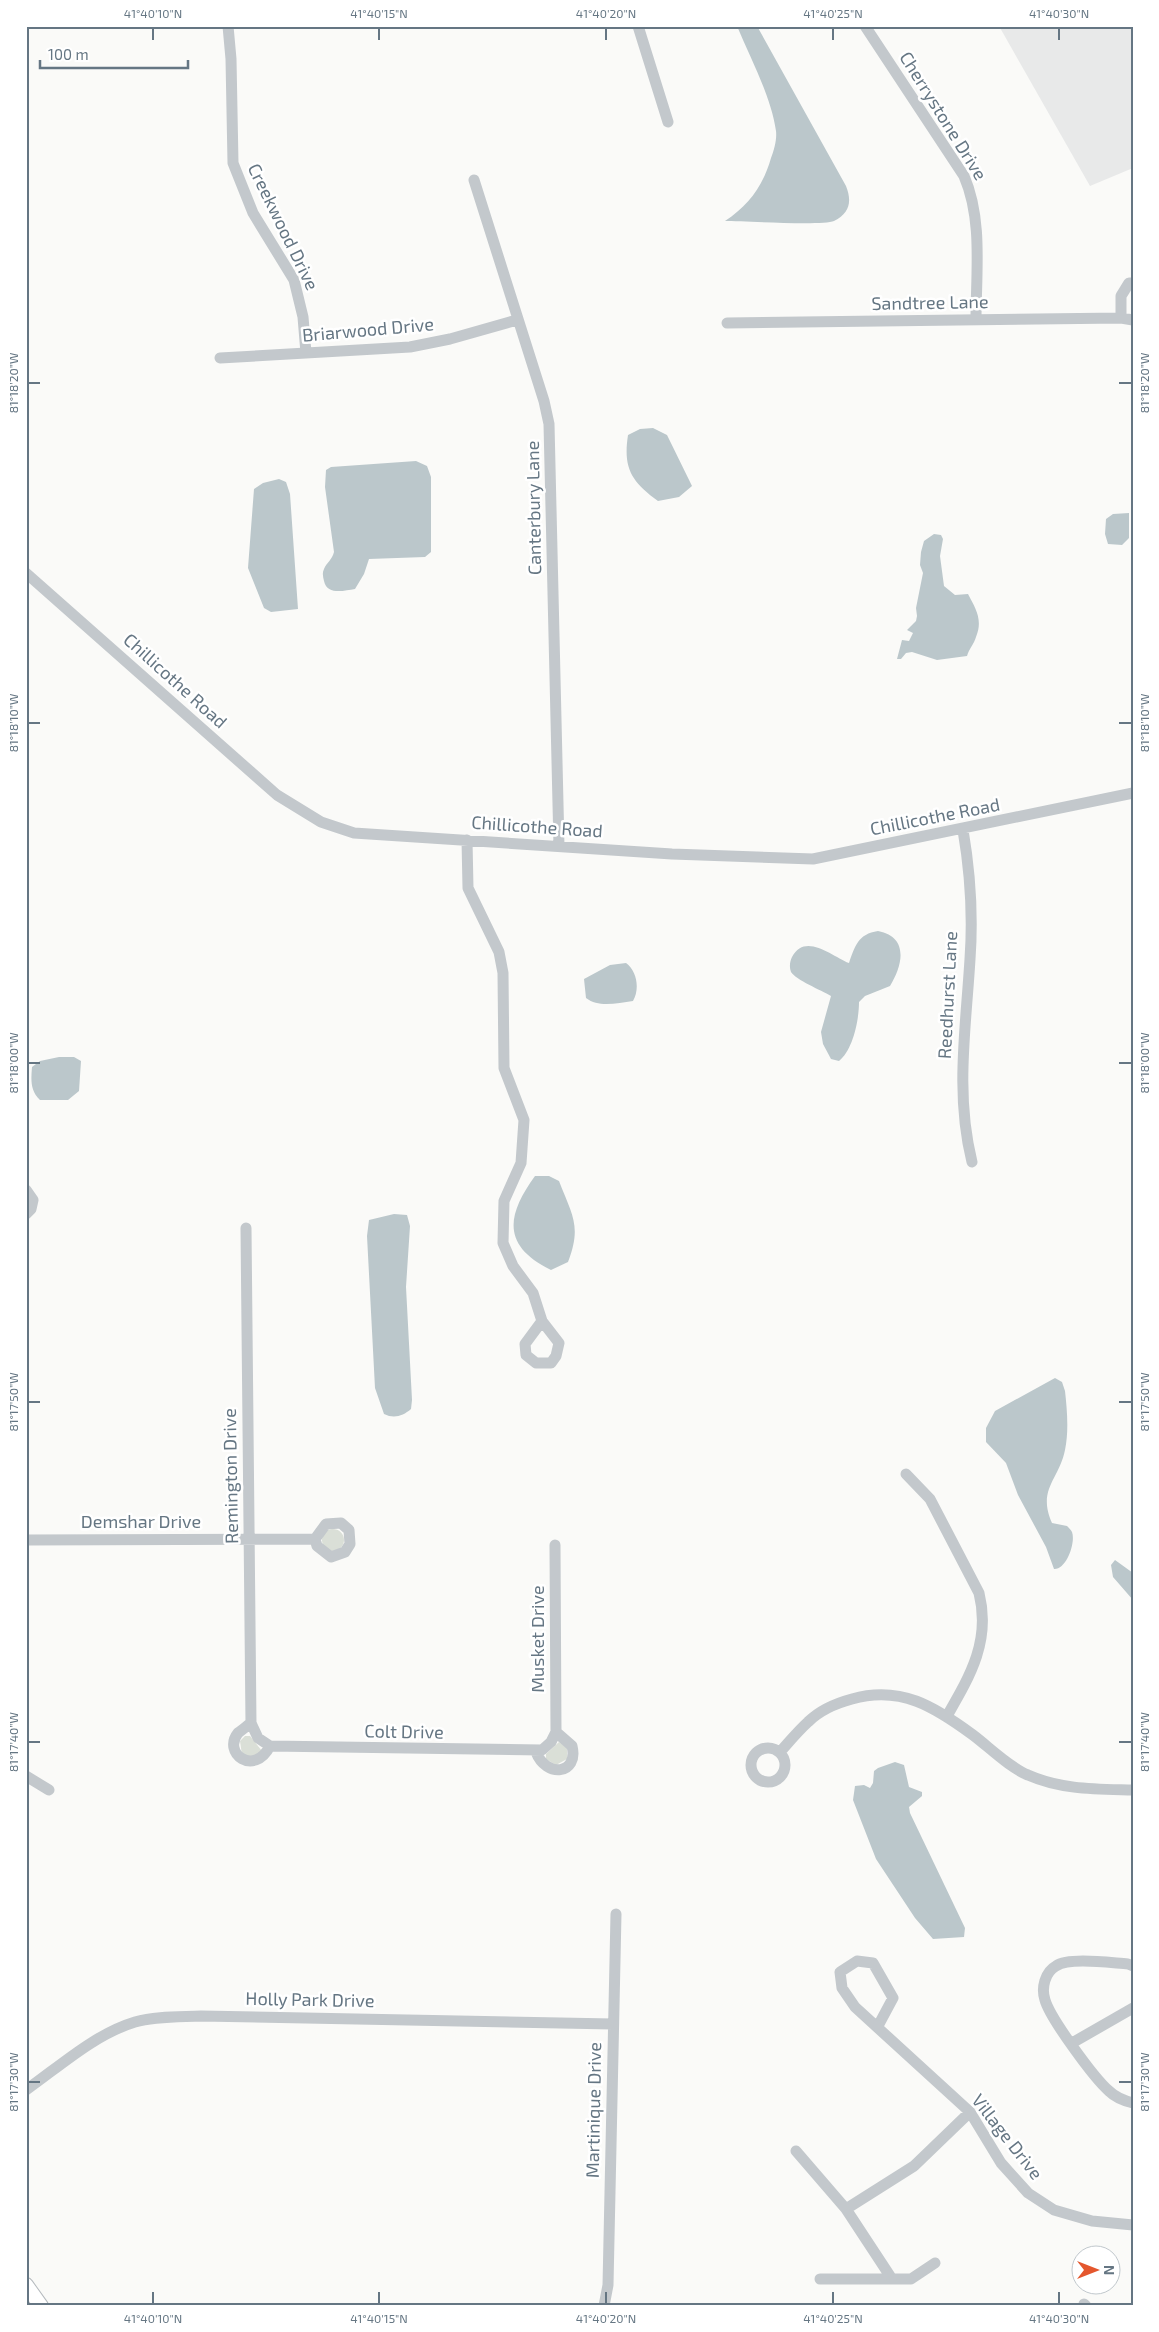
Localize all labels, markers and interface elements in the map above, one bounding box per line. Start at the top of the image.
text: 41°40'10"N [124,6,182,20]
text: 41°40'15"N [350,6,408,20]
text: 41°40'20"N [576,6,636,20]
text: 41°40'25"N [803,6,863,20]
text: 41°40'30"N [1029,6,1089,20]
scale bar [40,38,188,70]
text: 100 m [48,45,89,63]
street label: Cherrystone Drive [895,47,992,184]
street label: Creekwood Drive [244,160,324,293]
street label: Sandtree Lane [871,290,989,314]
street label: Briarwood Drive [301,312,435,346]
text: 81°18'20"W [6,353,20,413]
text: 81°18'20"W [1137,353,1151,413]
street label: Canterbury Lane [521,441,545,575]
street label: Chillicothe Road [119,628,232,732]
text: 81°18'10"W [6,694,20,752]
text: 81°18'10"W [1137,694,1151,752]
street label: Chillicothe Road [868,793,1002,839]
street label: Chillicothe Road [471,810,604,842]
street label: Reedhurst Lane [933,931,961,1059]
text: 81°18'00"W [6,1032,20,1094]
text: 81°18'00"W [1137,1032,1151,1094]
text: 81°17'50"W [6,1372,20,1432]
text: 81°17'50"W [1137,1372,1151,1432]
street label: Remington Drive [218,1408,242,1544]
street label: Demshar Drive [81,1510,201,1532]
street label: Musket Drive [526,1585,548,1693]
text: 81°17'40"W [6,1712,20,1772]
text: 81°17'40"W [1137,1712,1151,1772]
street label: Colt Drive [364,1719,444,1743]
street label: Holly Park Drive [245,1987,375,2011]
street label: Martinique Drive [581,2042,605,2178]
text: 81°17'30"W [6,2052,20,2112]
text: 81°17'30"W [1137,2052,1151,2112]
street label: Village Drive [968,2089,1048,2183]
north arrow [1072,2244,1122,2294]
text: N [1101,2265,1118,2275]
text: 41°40'10"N [124,2311,182,2325]
text: 41°40'15"N [350,2311,408,2325]
text: 41°40'20"N [576,2311,636,2325]
text: 41°40'25"N [803,2311,863,2325]
text: 41°40'30"N [1029,2311,1089,2325]

